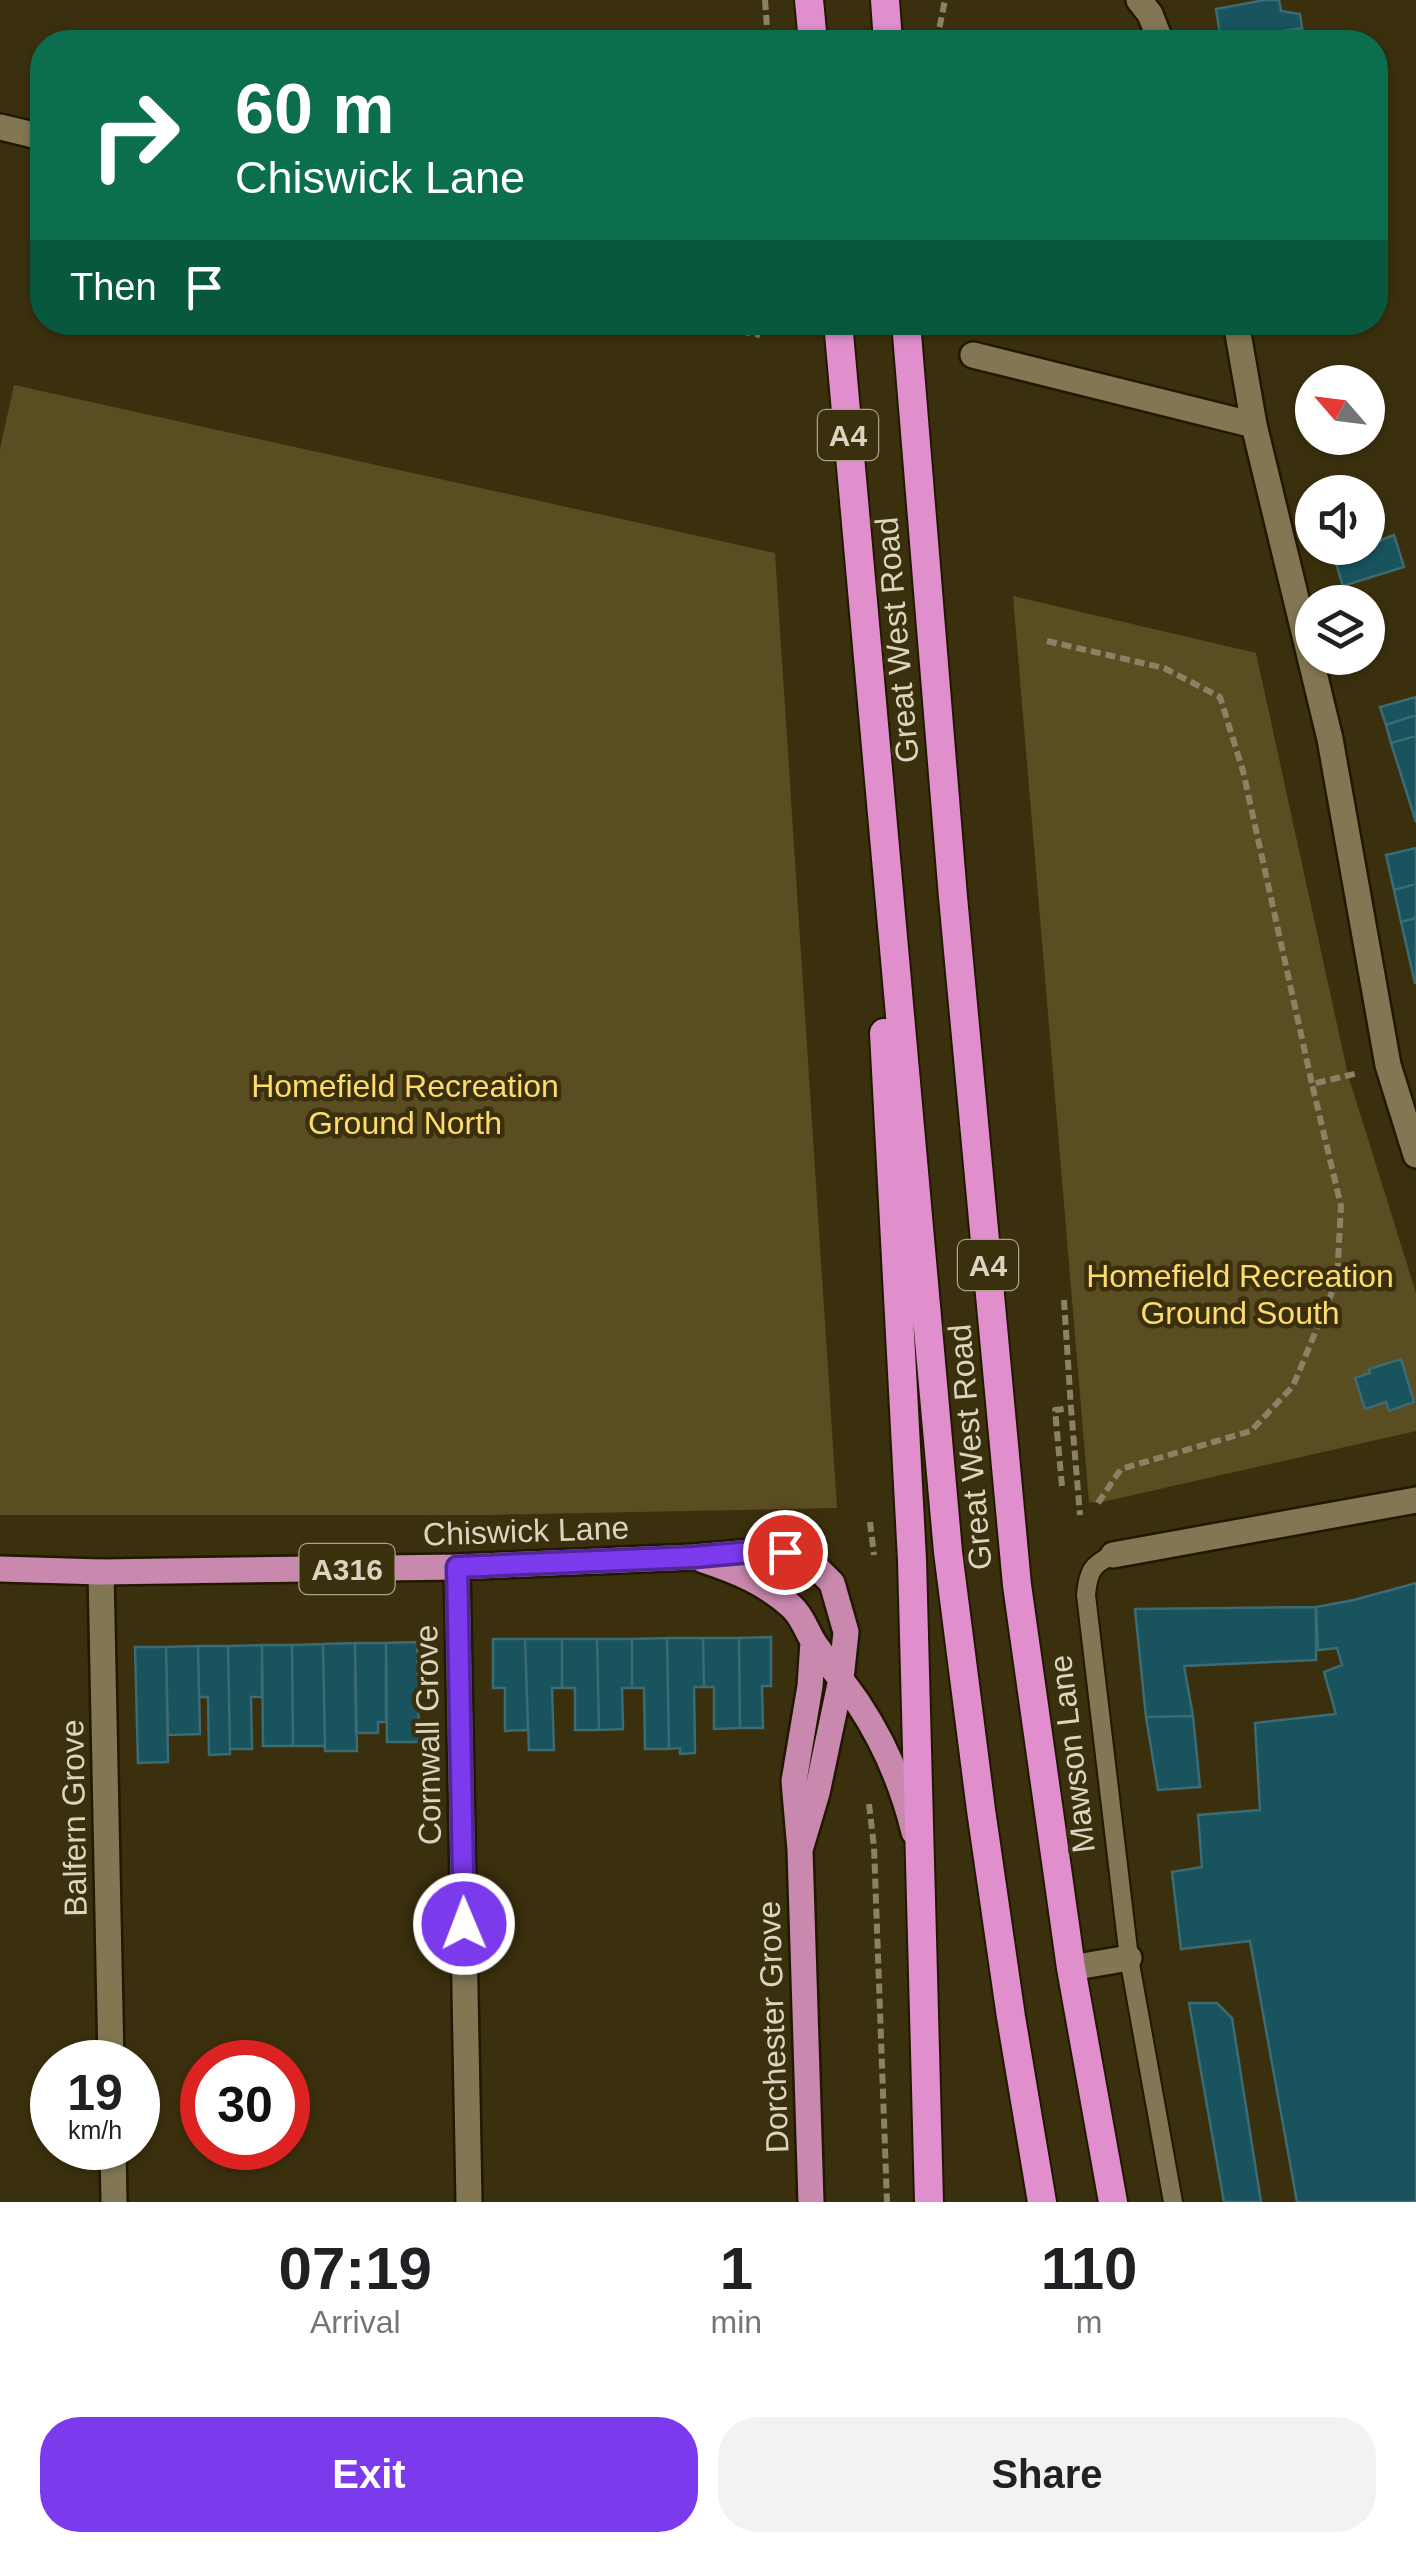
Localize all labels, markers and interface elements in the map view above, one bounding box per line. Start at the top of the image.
icon: right [70,70,200,200]
text: 60 m [235,70,395,148]
text: Chiswick Lane [235,152,525,203]
icon: arrive [177,260,232,315]
text: Then [70,266,157,308]
north arrow [1295,365,1385,455]
map controls [1295,365,1385,675]
road number: A4 [818,410,878,460]
button: sound [1295,475,1385,565]
street label: Great West Road [868,516,926,764]
button: layers [1295,585,1385,675]
park label: Homefield Recreation Ground North [251,1068,559,1141]
road number: A4 [958,1240,1018,1290]
park label: Homefield Recreation Ground South [1086,1258,1394,1331]
street label: Great West Road [941,1323,999,1571]
street label: Chiswick Lane [422,1509,630,1553]
pin [743,1510,828,1595]
icon: arrive [758,1525,813,1580]
road number: A316 [300,1544,394,1594]
street label: Cornwall Grove [408,1624,448,1846]
street label: Mawson Lane [1042,1653,1102,1855]
street label: Balfern Grove [54,1719,94,1917]
position arrow [412,1872,516,1976]
street label: Dorchester Grove [751,1900,795,2154]
speed limit sign: 30 [180,2040,310,2170]
text: 19 [67,2065,123,2121]
text: km/h [68,2116,122,2144]
text: 07:19 [279,2235,432,2302]
text: 1 [720,2235,753,2302]
text: 110 [1041,2235,1137,2302]
text: Arrival [310,2304,401,2340]
text: min [711,2304,762,2340]
text: m [1076,2304,1102,2340]
button: Exit [40,2417,698,2532]
button: Share [718,2417,1376,2532]

